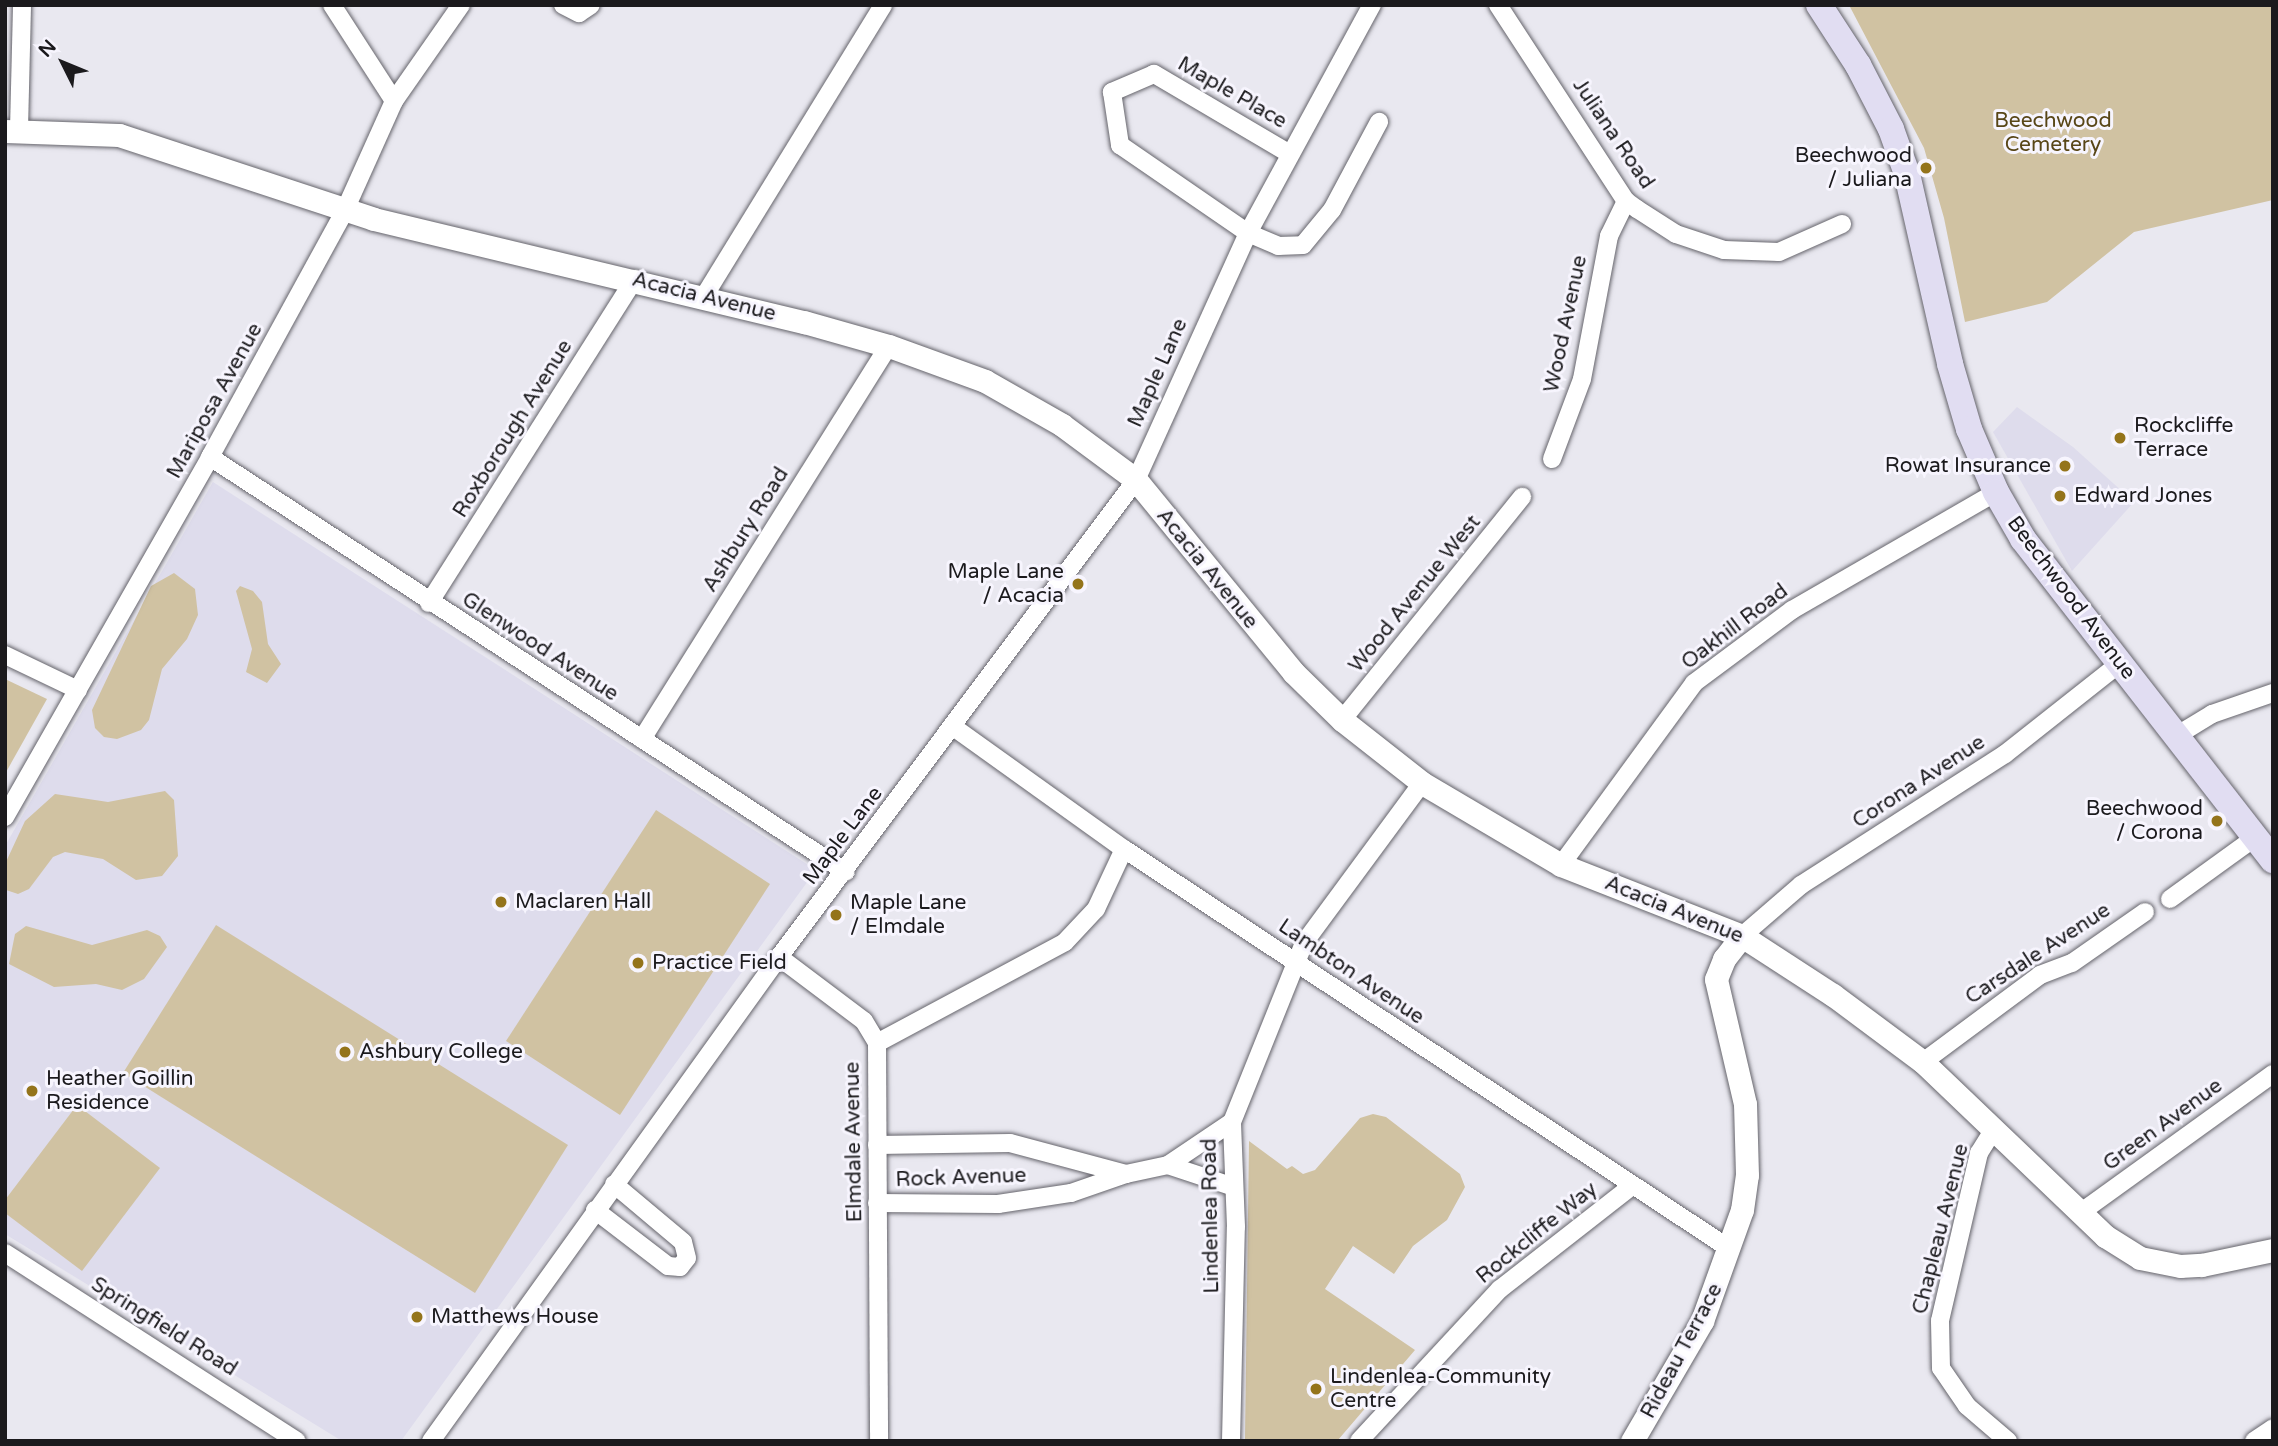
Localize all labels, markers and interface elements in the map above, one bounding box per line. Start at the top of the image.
north arrow [28,28,98,98]
text: N [34,36,61,62]
street label: Maple Place [1173,52,1291,134]
street label: Juliana Road [1567,74,1659,194]
park label: Beechwood Cemetery [1994,108,2112,158]
place label: Beechwood / Juliana [1795,143,1912,193]
marker: Beechwood / Juliana [1918,160,1934,176]
street label: Wood Avenue [1539,253,1593,395]
street label: Acacia Avenue [630,267,778,327]
street label: Maple Lane [1123,315,1193,431]
street label: Mariposa Avenue [162,319,268,483]
street label: Roxborough Avenue [448,335,578,523]
place label: Rockcliffe Terrace [2134,413,2233,463]
marker: Rockcliffe Terrace [2112,430,2128,446]
place label: Rowat Insurance [1885,453,2051,479]
marker: Rowat Insurance [2057,458,2073,474]
street label: Ashbury Road [698,463,794,597]
place label: Edward Jones [2074,483,2212,509]
marker: Edward Jones [2052,488,2068,504]
street label: Acacia Avenue [1151,504,1263,634]
street label: Wood Avenue West [1344,510,1486,678]
street label: Beechwood Avenue [2001,511,2141,685]
place label: Maple Lane / Acacia [948,559,1064,609]
marker: Maple Lane / Acacia [1070,576,1086,592]
street label: Oakhill Road [1677,579,1793,675]
street label: Glenwood Avenue [457,587,623,707]
street label: Corona Avenue [1848,730,1990,834]
street label: Maple Lane [798,782,888,890]
place label: Beechwood / Corona [2086,796,2203,846]
marker: Beechwood / Corona [2209,813,2225,829]
street label: Acacia Avenue [1601,871,1747,949]
place label: Maclaren Hall [515,889,651,915]
place label: Maple Lane / Elmdale [850,890,966,940]
marker: Maclaren Hall [493,894,509,910]
street label: Carsdale Avenue [1961,898,2115,1010]
marker: Maple Lane / Elmdale [828,907,844,923]
street label: Lambton Avenue [1273,914,1429,1030]
place label: Practice Field [652,950,787,976]
marker: Practice Field [630,955,646,971]
place label: Ashbury College [359,1039,523,1065]
marker: Ashbury College [337,1044,353,1060]
street label: Elmdale Avenue [840,1061,868,1223]
place label: Heather Goillin Residence [46,1066,194,1116]
street label: Green Avenue [2099,1073,2227,1177]
marker: Heather Goillin Residence [24,1083,40,1099]
street label: Lindenlea Road [1197,1138,1225,1294]
street label: Chapleau Avenue [1908,1141,1974,1317]
street label: Rock Avenue [895,1163,1027,1193]
street label: Rockcliffe Way [1472,1177,1602,1289]
street label: Springfield Road [86,1272,242,1382]
street label: Rideau Terrace [1636,1279,1728,1423]
place label: Matthews House [431,1304,599,1330]
marker: Matthews House [409,1309,425,1325]
place label: Lindenlea-Community Centre [1330,1364,1551,1414]
marker: Lindenlea-Community Centre [1308,1381,1324,1397]

